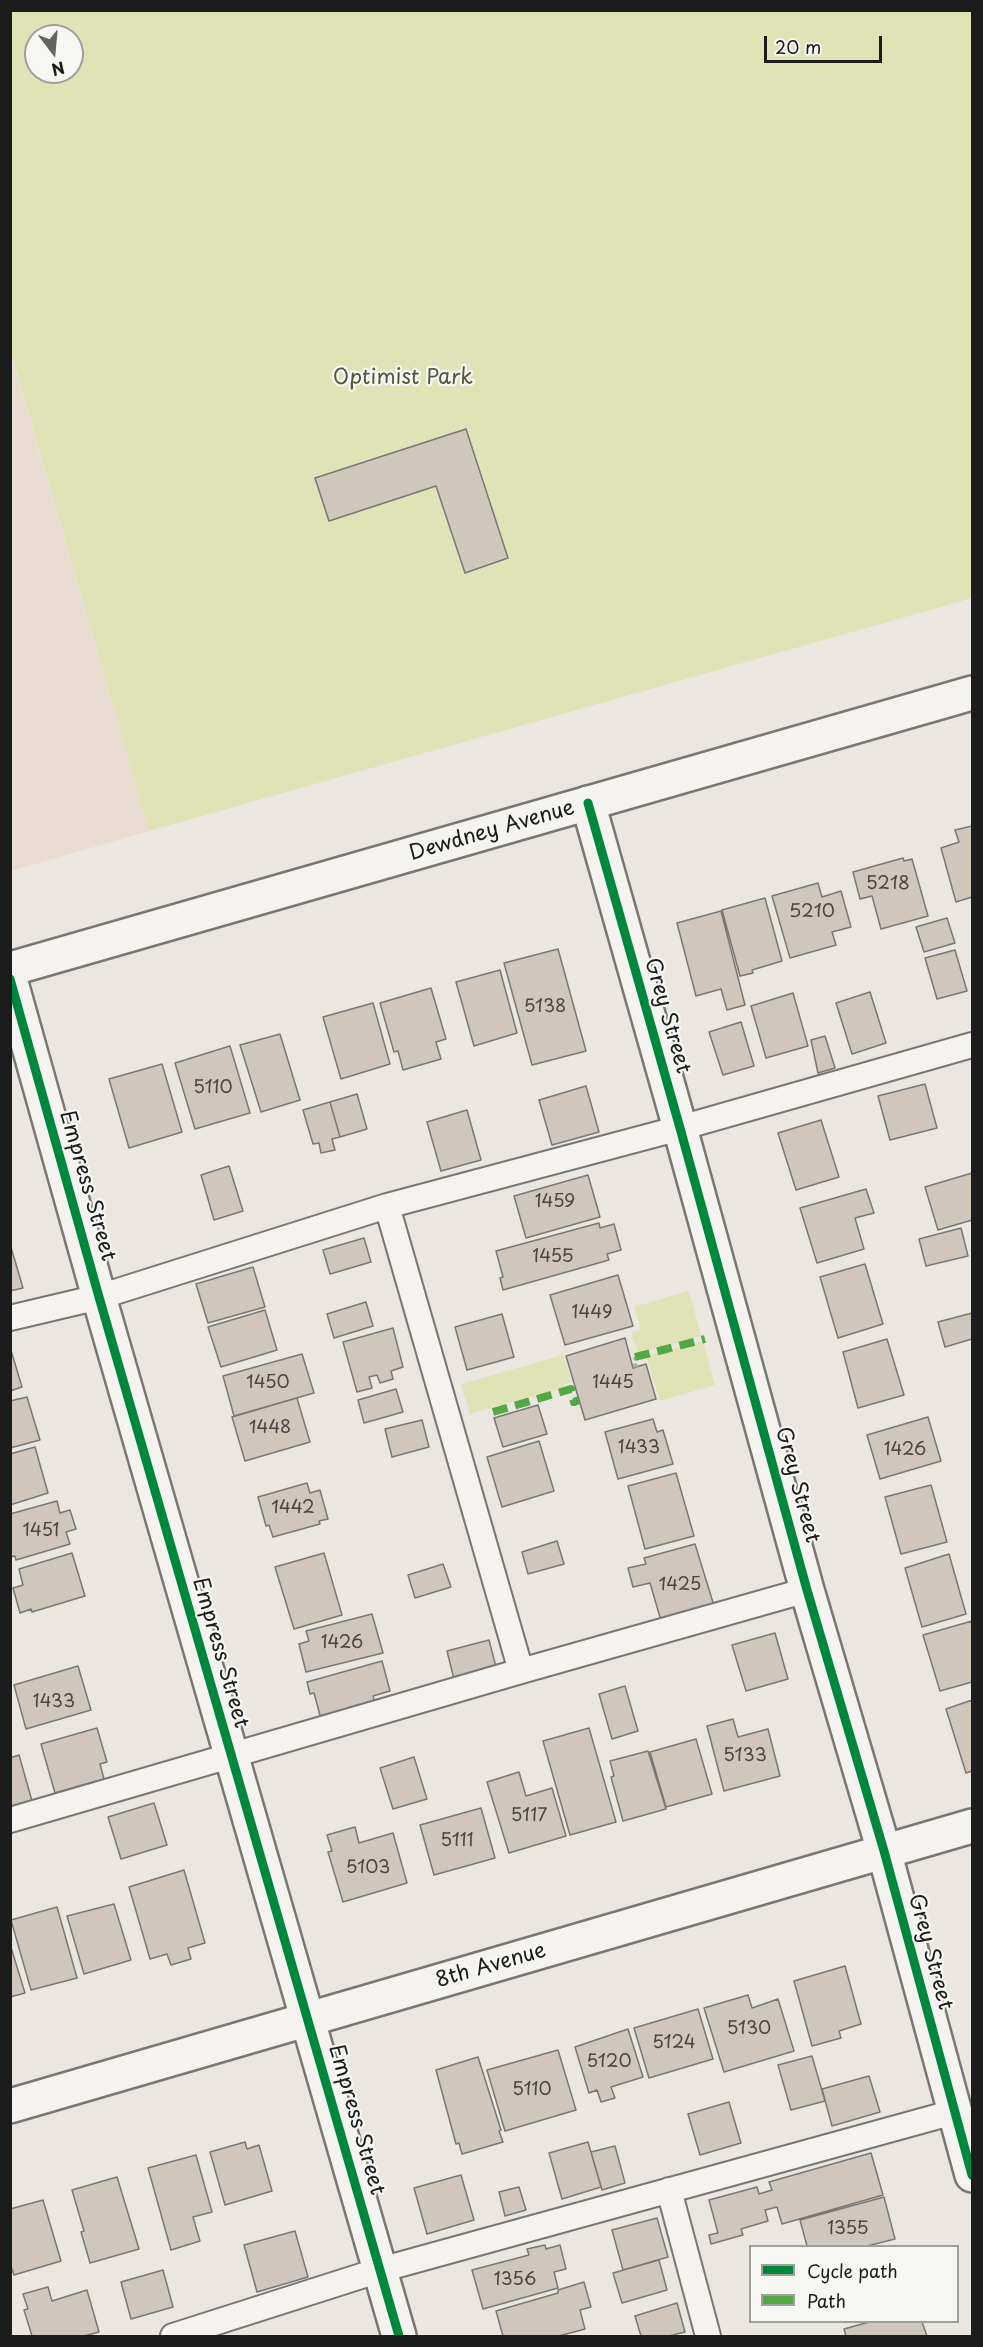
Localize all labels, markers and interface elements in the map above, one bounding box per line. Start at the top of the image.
north arrow [24,24,84,84]
scale bar [767,24,886,62]
text: 20 m [775,33,821,60]
text: N [49,56,68,83]
park label: Optimist Park [333,365,473,391]
street label: Dewdney Avenue [407,795,577,867]
house number: 5218 [866,873,910,895]
house number: 5210 [789,901,835,923]
street label: Grey Street [638,955,696,1077]
house number: 5138 [524,996,566,1018]
house number: 5110 [193,1077,233,1099]
street label: Empress Street [53,1108,121,1264]
house number: 1459 [535,1191,575,1213]
house number: 1455 [532,1246,574,1268]
house number: 1449 [572,1302,612,1324]
house number: 1450 [246,1372,290,1394]
house number: 1445 [592,1372,634,1394]
house number: 1448 [249,1417,291,1439]
street label: Grey Street [769,1424,825,1546]
house number: 1433 [618,1437,660,1459]
house number: 1426 [884,1439,926,1461]
house number: 1442 [271,1497,315,1519]
house number: 1451 [23,1520,59,1542]
house number: 1425 [659,1574,701,1596]
street label: Empress Street [186,1575,254,1731]
house number: 1426 [321,1632,363,1654]
house number: 1433 [33,1691,75,1713]
house number: 5133 [723,1745,767,1767]
house number: 5117 [511,1805,547,1827]
house number: 5111 [440,1830,474,1852]
house number: 5103 [346,1857,390,1879]
street label: Grey Street [902,1891,958,2013]
street label: 8th Avenue [433,1938,549,1994]
house number: 5130 [727,2018,771,2040]
house number: 5124 [652,2032,696,2054]
street label: Empress Street [322,2042,390,2198]
house number: 5120 [586,2051,632,2073]
house number: 5110 [512,2079,552,2101]
house number: 1355 [827,2218,869,2240]
legend [749,2245,959,2323]
text: Cycle path [807,2257,898,2284]
house number: 1356 [494,2269,536,2291]
text: Path [807,2287,846,2314]

